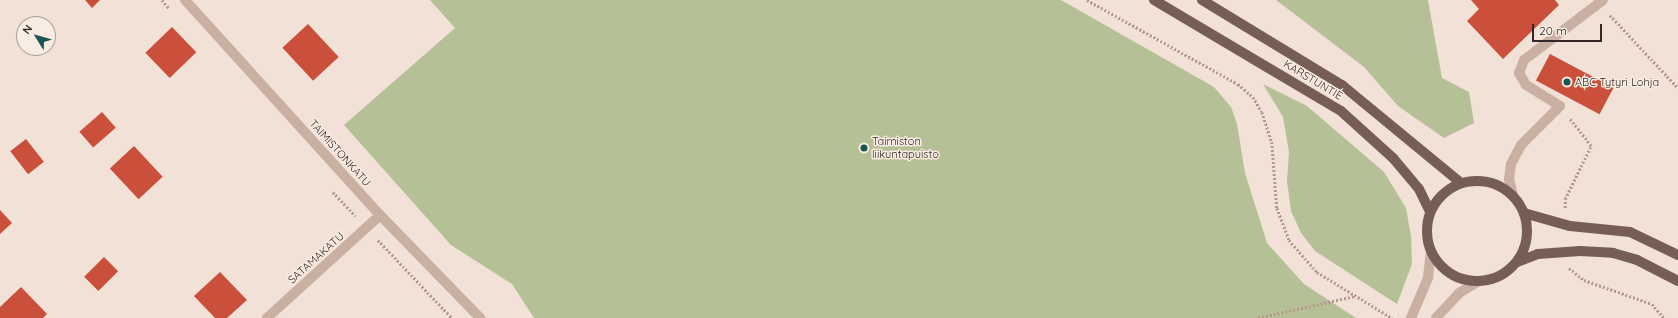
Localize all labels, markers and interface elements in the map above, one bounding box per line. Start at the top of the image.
north arrow [16,16,56,56]
scale bar [1534,16,1604,42]
text: N [19,22,35,37]
text: 20 m [1539,23,1567,38]
street label: KARSTUNTIE [1281,57,1345,103]
place label: ABC Tytyri Lohja [1575,75,1659,89]
marker: ABC Tytyri Lohja [1562,77,1572,87]
street label: TAIMISTONKATU [307,117,373,189]
place label: Taimiston liikuntapuisto [872,135,939,161]
marker: Taimiston liikuntapuisto [859,143,869,153]
street label: SATAMAKATU [285,229,347,287]

